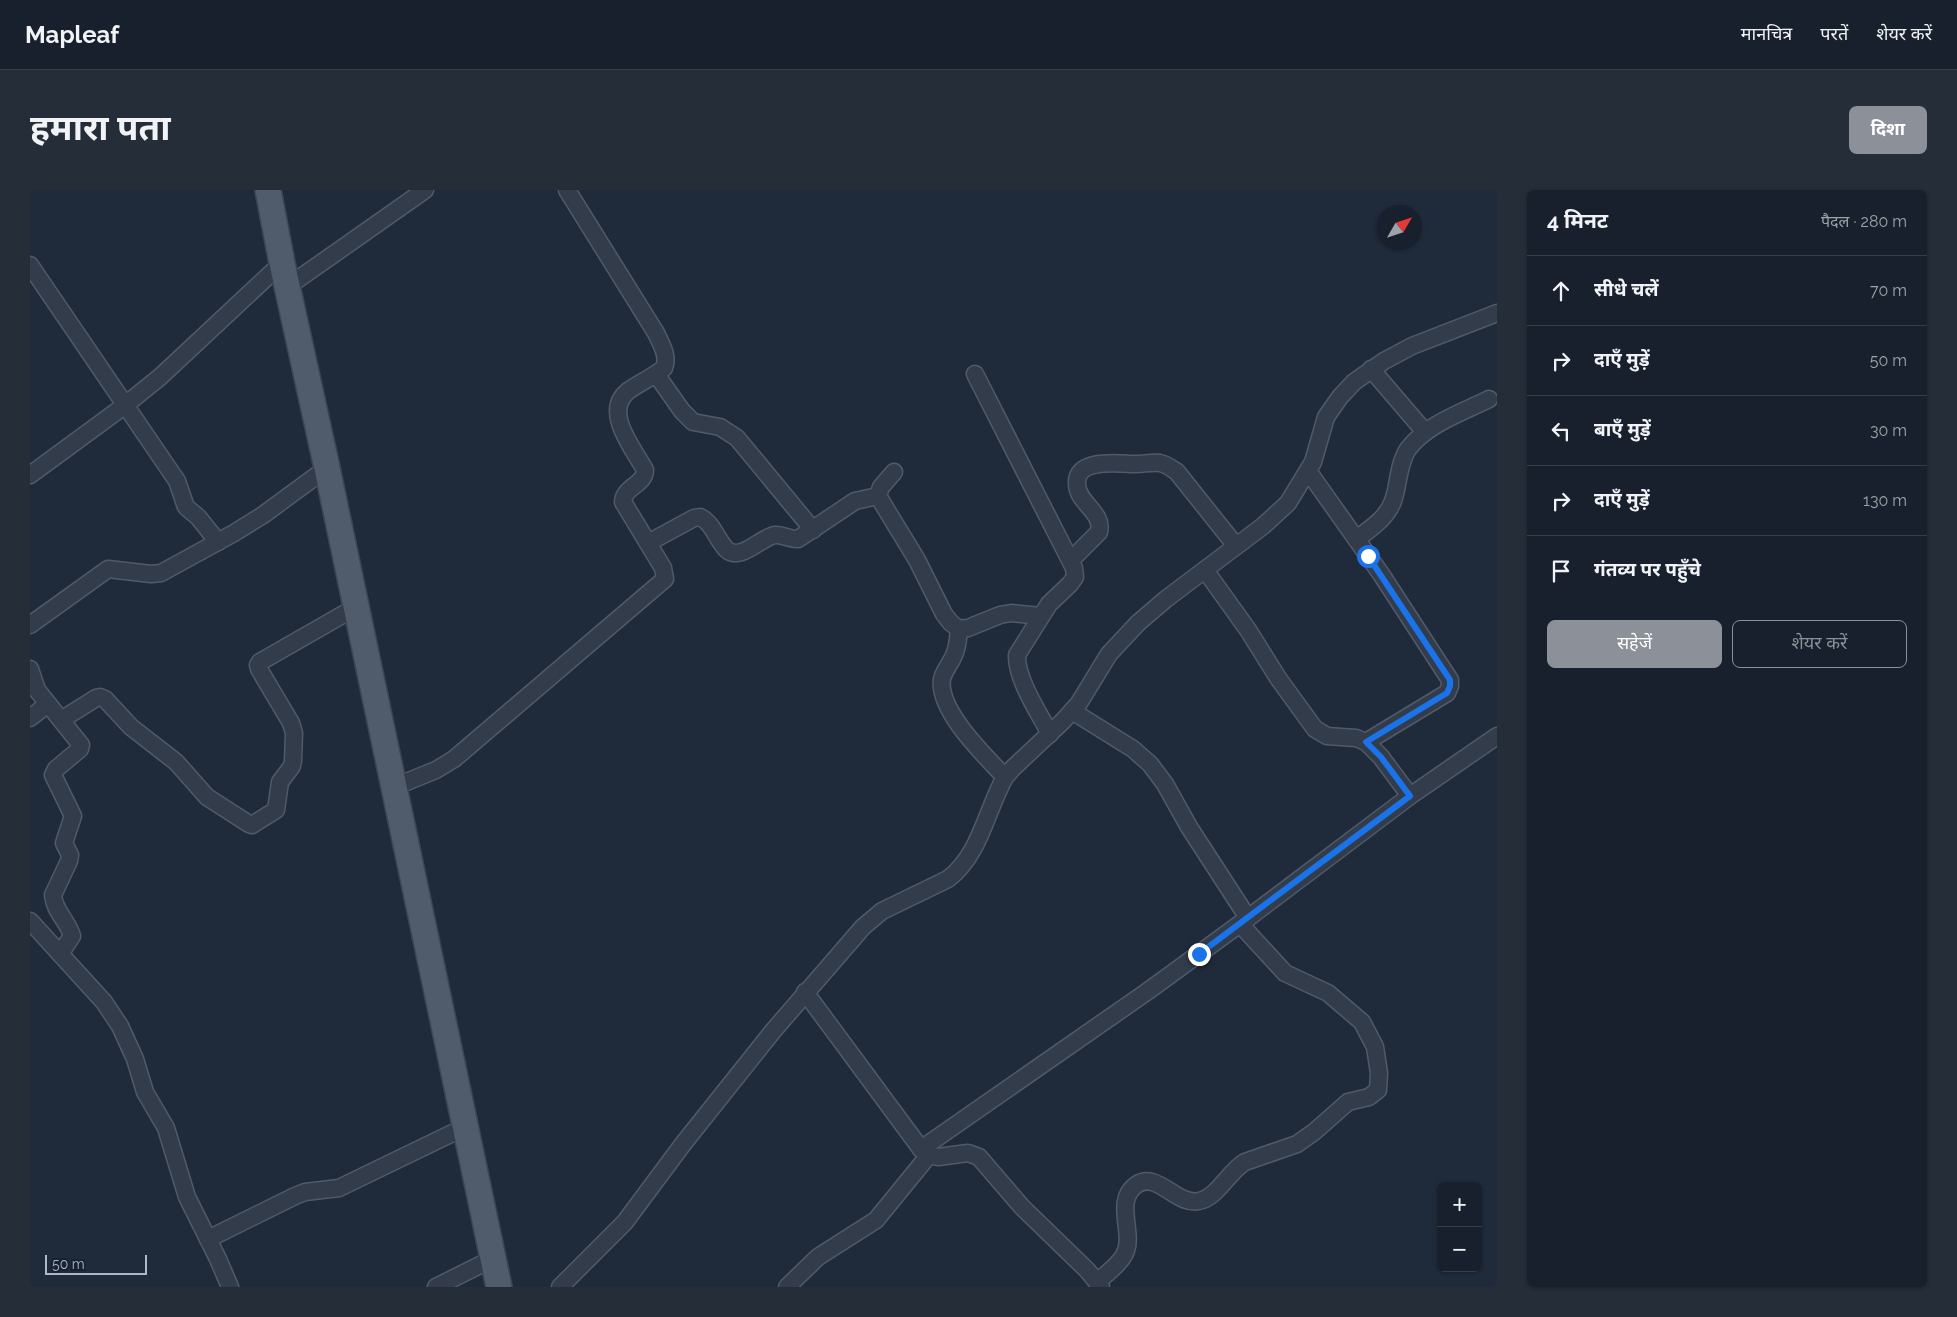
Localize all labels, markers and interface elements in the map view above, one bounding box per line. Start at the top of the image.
text: Mapleaf [25,20,119,49]
text: मानचित्र [1741,23,1792,44]
text: परतें [1820,23,1848,44]
text: शेयर करें [1876,23,1932,44]
button: दिशा [1849,106,1927,154]
text: हमारा पता [30,107,171,148]
north arrow [1377,205,1422,250]
text: 4 मिनट [1547,208,1608,233]
text: पैदल · 280 m [1821,212,1907,231]
icon: ahead [1547,277,1575,305]
text: सीधे चलें [1594,278,1658,300]
text: 70 m [1870,281,1907,300]
icon: right [1547,347,1575,375]
text: दाएँ मुड़ें [1594,348,1650,370]
text: 50 m [1870,351,1907,370]
icon: left [1547,417,1575,445]
text: बाएँ मुड़ें [1594,418,1651,440]
text: 30 m [1870,421,1907,440]
icon: right [1547,487,1575,515]
text: दाएँ मुड़ें [1594,488,1650,510]
text: 130 m [1863,491,1907,510]
route start [1357,545,1380,568]
icon: arrive [1547,557,1575,585]
text: गंतव्य पर पहुँचे [1594,558,1701,580]
button: सहेजें [1547,620,1722,668]
button: शेयर करें [1732,620,1907,668]
route end [1188,943,1211,966]
map controls [1437,1182,1482,1272]
button: + [1437,1182,1482,1227]
button: − [1437,1227,1482,1272]
scale bar [45,1252,148,1275]
text: 50 m [52,1256,85,1272]

